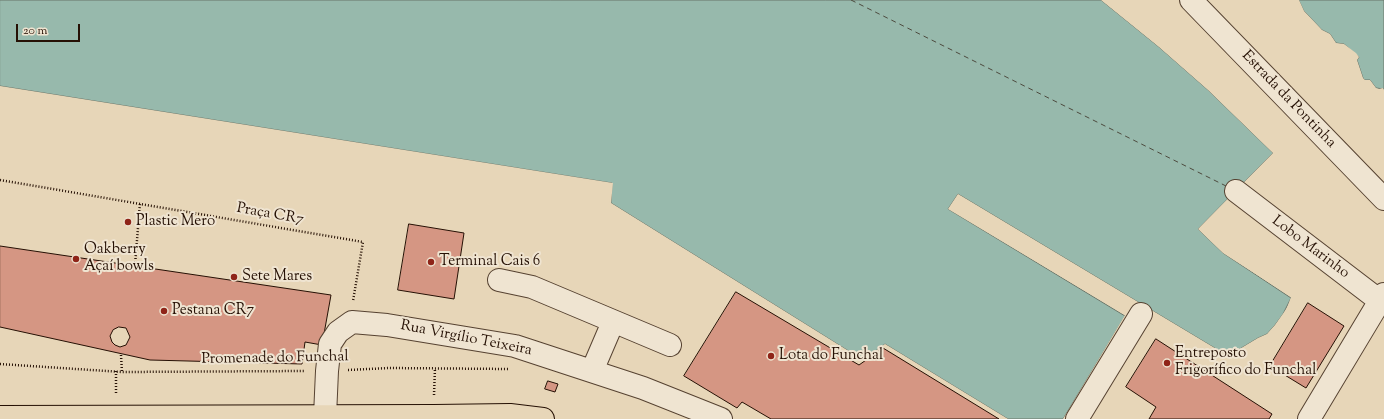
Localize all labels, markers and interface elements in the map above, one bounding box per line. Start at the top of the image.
scale bar [18,16,82,42]
text: 20 m [23,22,47,40]
street label: Estrada da Pontinha [1237,48,1339,152]
street label: Praça CR7 [235,200,305,230]
place label: Plastic Mero [136,213,215,231]
street label: Lobo Marinho [1268,213,1352,283]
marker: Plastic Mero [123,217,133,227]
place label: Oakberry Açaí bowls [84,241,154,276]
place label: Terminal Cais 6 [439,253,540,271]
marker: Oakberry Açaí bowls [71,254,81,264]
marker: Terminal Cais 6 [426,257,436,267]
place label: Sete Mares [242,268,312,286]
marker: Sete Mares [229,272,239,282]
place label: Pestana CR7 [172,302,254,320]
marker: Pestana CR7 [159,306,169,316]
street label: Rua Virgílio Teixeira [399,317,533,361]
place label: Entreposto Frigorífico do Funchal [1175,345,1316,380]
place label: Lota do Funchal [779,347,883,365]
street label: Promenade do Funchal [201,349,349,369]
marker: Lota do Funchal [766,351,776,361]
marker: Entreposto Frigorífico do Funchal [1162,358,1172,368]

